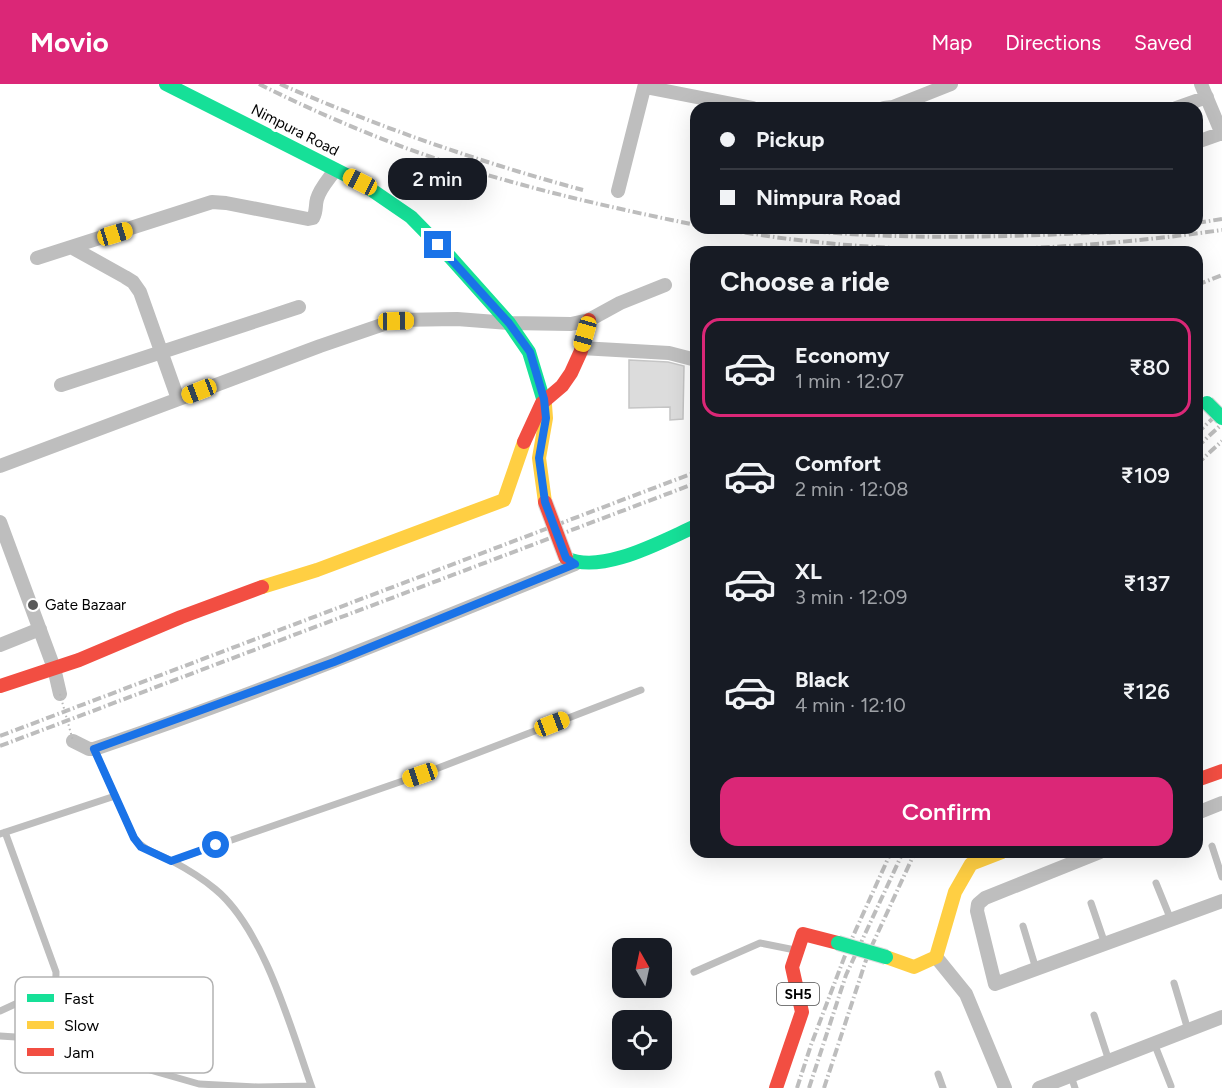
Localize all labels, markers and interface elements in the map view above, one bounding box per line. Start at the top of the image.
text: Movio [30,25,109,59]
text: Map [931,30,972,55]
text: Directions [1005,30,1101,55]
text: Saved [1134,30,1192,55]
street label: Nimpura Road [248,100,342,160]
text: Pickup [756,126,825,153]
callout: 2 min [388,158,488,200]
car [340,166,380,198]
text: 2 min [413,167,462,191]
text: Nimpura Road [756,184,901,211]
car [95,220,135,248]
route end [424,231,451,258]
text: Choose a ride [720,265,889,298]
car [378,312,414,330]
car [571,314,599,354]
icon: car [723,341,777,395]
text: Economy [795,342,890,369]
text: ₹80 [1129,354,1170,381]
text: 1 min · 12:07 [795,369,904,393]
car [179,376,219,406]
icon: car [723,449,777,503]
text: Comfort [795,450,881,477]
text: ₹109 [1121,462,1170,489]
text: 2 min · 12:08 [795,477,909,501]
icon: car [723,557,777,611]
text: XL [795,558,822,585]
text: ₹137 [1123,570,1170,597]
text: 3 min · 12:09 [795,585,907,609]
place label: Gate Bazaar [45,596,126,614]
marker: Gate Bazaar [26,598,40,612]
icon: car [723,665,777,719]
text: Black [795,666,849,693]
text: ₹126 [1122,678,1170,705]
text: 4 min · 12:10 [795,693,906,717]
car [532,709,572,739]
car [400,761,440,789]
button: Confirm [720,777,1173,846]
route start [202,831,229,858]
north arrow [612,938,672,998]
map controls [612,938,672,1070]
legend [15,977,213,1073]
road number: SH5 [777,983,819,1005]
text: Fast [64,989,94,1008]
button: locate [612,1010,672,1070]
text: Slow [64,1016,99,1035]
text: Jam [64,1043,94,1062]

